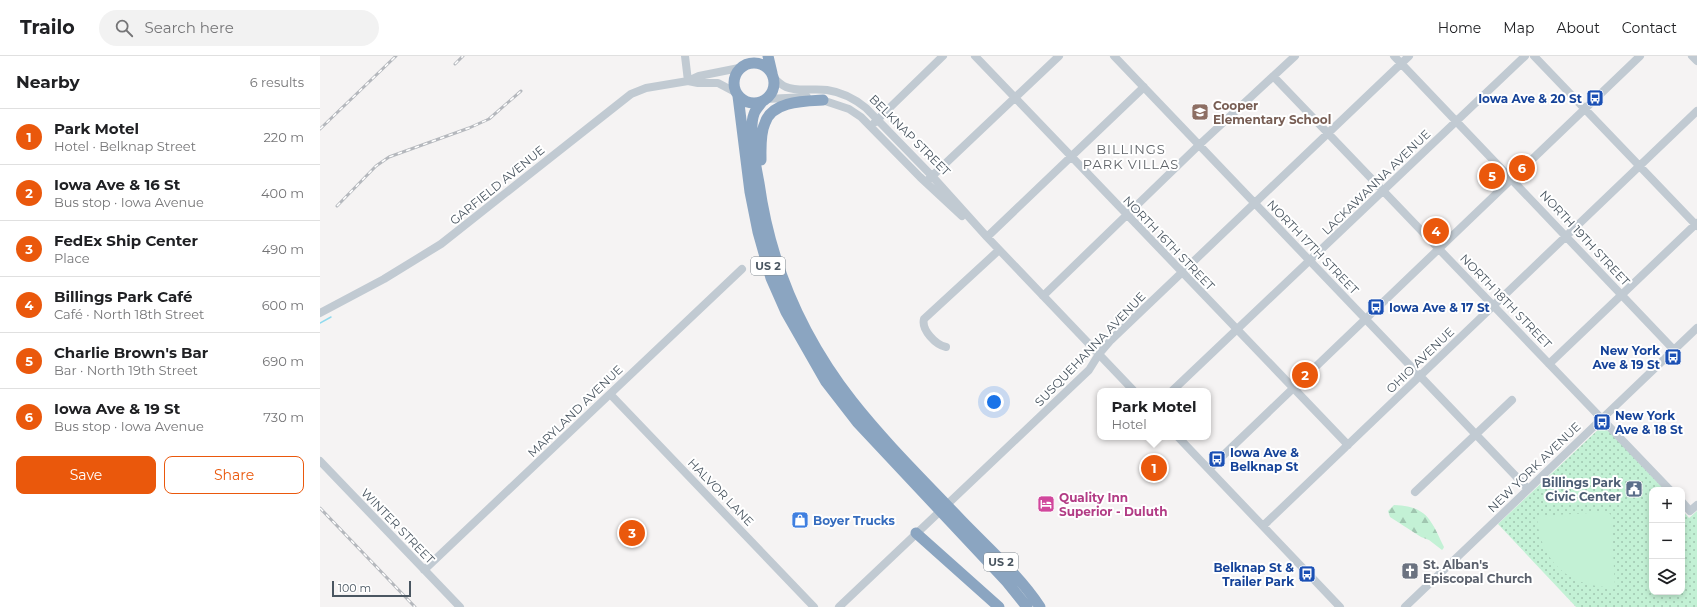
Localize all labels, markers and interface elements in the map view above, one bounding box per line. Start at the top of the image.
search box [99,10,379,46]
text: Trailo [20,16,75,39]
icon: search [113,17,135,39]
text: Search here [145,18,234,37]
text: Home [1438,19,1481,37]
text: Map [1503,19,1534,37]
text: About [1556,19,1600,37]
text: Contact [1622,19,1677,37]
text: Nearby [16,72,80,92]
text: 6 results [250,74,304,90]
bus stop icon: Iowa Ave & 20 St [1585,88,1605,108]
street label: BELKNAP STREET [866,91,954,179]
place label: Iowa Ave & 20 St [1478,91,1583,106]
place label: Cooper Elementary School [1213,98,1331,127]
school or university icon: Cooper Elementary School [1190,102,1210,122]
text: Park Motel [54,119,139,138]
street label: LACKAWANNA AVENUE [1319,126,1433,238]
text: 1 [26,129,32,145]
text: 220 m [263,129,304,145]
text: Hotel · Belknap Street [54,138,196,154]
district label: BILLINGS PARK VILLAS [1083,141,1179,172]
street label: GARFIELD AVENUE [447,142,547,228]
pin: 6 [1509,153,1535,183]
pin: 5 [1479,161,1505,191]
text: Iowa Ave & 16 St [54,175,180,194]
text: 2 [25,185,33,201]
text: 400 m [261,185,304,201]
street label: NORTH 19TH STREET [1537,187,1633,289]
street label: NORTH 16TH STREET [1120,193,1218,293]
text: Bus stop · Iowa Avenue [54,194,204,210]
street label: NORTH 17TH STREET [1264,197,1362,297]
pin: 4 [1423,216,1449,246]
text: FedEx Ship Center [54,231,198,250]
text: 3 [25,241,33,257]
text: 490 m [262,241,304,257]
text: Place [54,250,90,266]
street label: NORTH 18TH STREET [1457,251,1555,351]
road number: US 2 [751,257,785,275]
text: Billings Park Café [54,287,192,306]
street label: SUSQUEHANNA AVENUE [1031,289,1149,409]
text: 4 [25,297,33,313]
text: 600 m [262,297,304,313]
bus stop icon: Iowa Ave & 17 St [1366,297,1386,317]
place label: Iowa Ave & 17 St [1389,300,1491,315]
text: Café · North 18th Street [54,306,204,322]
street label: OHIO AVENUE [1383,324,1457,396]
text: Charlie Brown's Bar [54,343,208,362]
place label: New York Ave & 19 St [1591,343,1661,372]
bus stop icon: New York Ave & 19 St [1663,347,1683,367]
text: 5 [25,353,33,369]
text: 690 m [262,353,304,369]
pin: 2 [1292,360,1318,390]
text: Bar · North 19th Street [54,362,198,378]
street label: MARYLAND AVENUE [524,362,626,460]
popup [1097,388,1211,440]
your location [984,392,1004,412]
text: Park Motel [1112,397,1196,416]
text: Iowa Ave & 19 St [54,399,180,418]
place label: New York Ave & 18 St [1614,408,1684,437]
text: 6 [25,409,33,425]
text: 730 m [263,409,304,425]
bus stop icon: New York Ave & 18 St [1592,412,1612,432]
text: Hotel [1112,416,1147,432]
text: Bus stop · Iowa Avenue [54,418,204,434]
street label: NEW YORK AVENUE [1484,419,1584,515]
place label: Iowa Ave & Belknap St [1230,445,1299,474]
bus stop icon: Iowa Ave & Belknap St [1207,449,1227,469]
pin: 1 [1141,453,1167,483]
street label: HALVOR LANE [685,455,757,529]
button: Save [16,456,156,494]
button: Share [164,456,304,494]
place label: Billings Park Civic Center [1542,475,1621,504]
public building icon: Billings Park Civic Center [1624,479,1644,499]
street label: WINTER STREET [358,485,438,567]
map controls [1649,487,1685,595]
button: + [1649,487,1685,523]
place label: Quality Inn Superior - Duluth [1059,490,1167,519]
hotel icon: Quality Inn Superior - Duluth [1036,494,1056,514]
shop icon: Boyer Trucks [790,510,810,530]
place label: Boyer Trucks [813,513,895,528]
pin: 3 [619,518,645,548]
button: − [1649,523,1685,559]
road number: US 2 [984,553,1018,571]
place label: St. Alban's Episcopal Church [1423,557,1532,586]
button: layers [1649,559,1685,595]
place label: Belknap St & Trailer Park [1213,560,1294,589]
church icon: St. Alban's Episcopal Church [1400,561,1420,581]
bus stop icon: Belknap St & Trailer Park [1297,564,1317,584]
scale bar [332,579,411,598]
text: 100 m [338,581,371,595]

